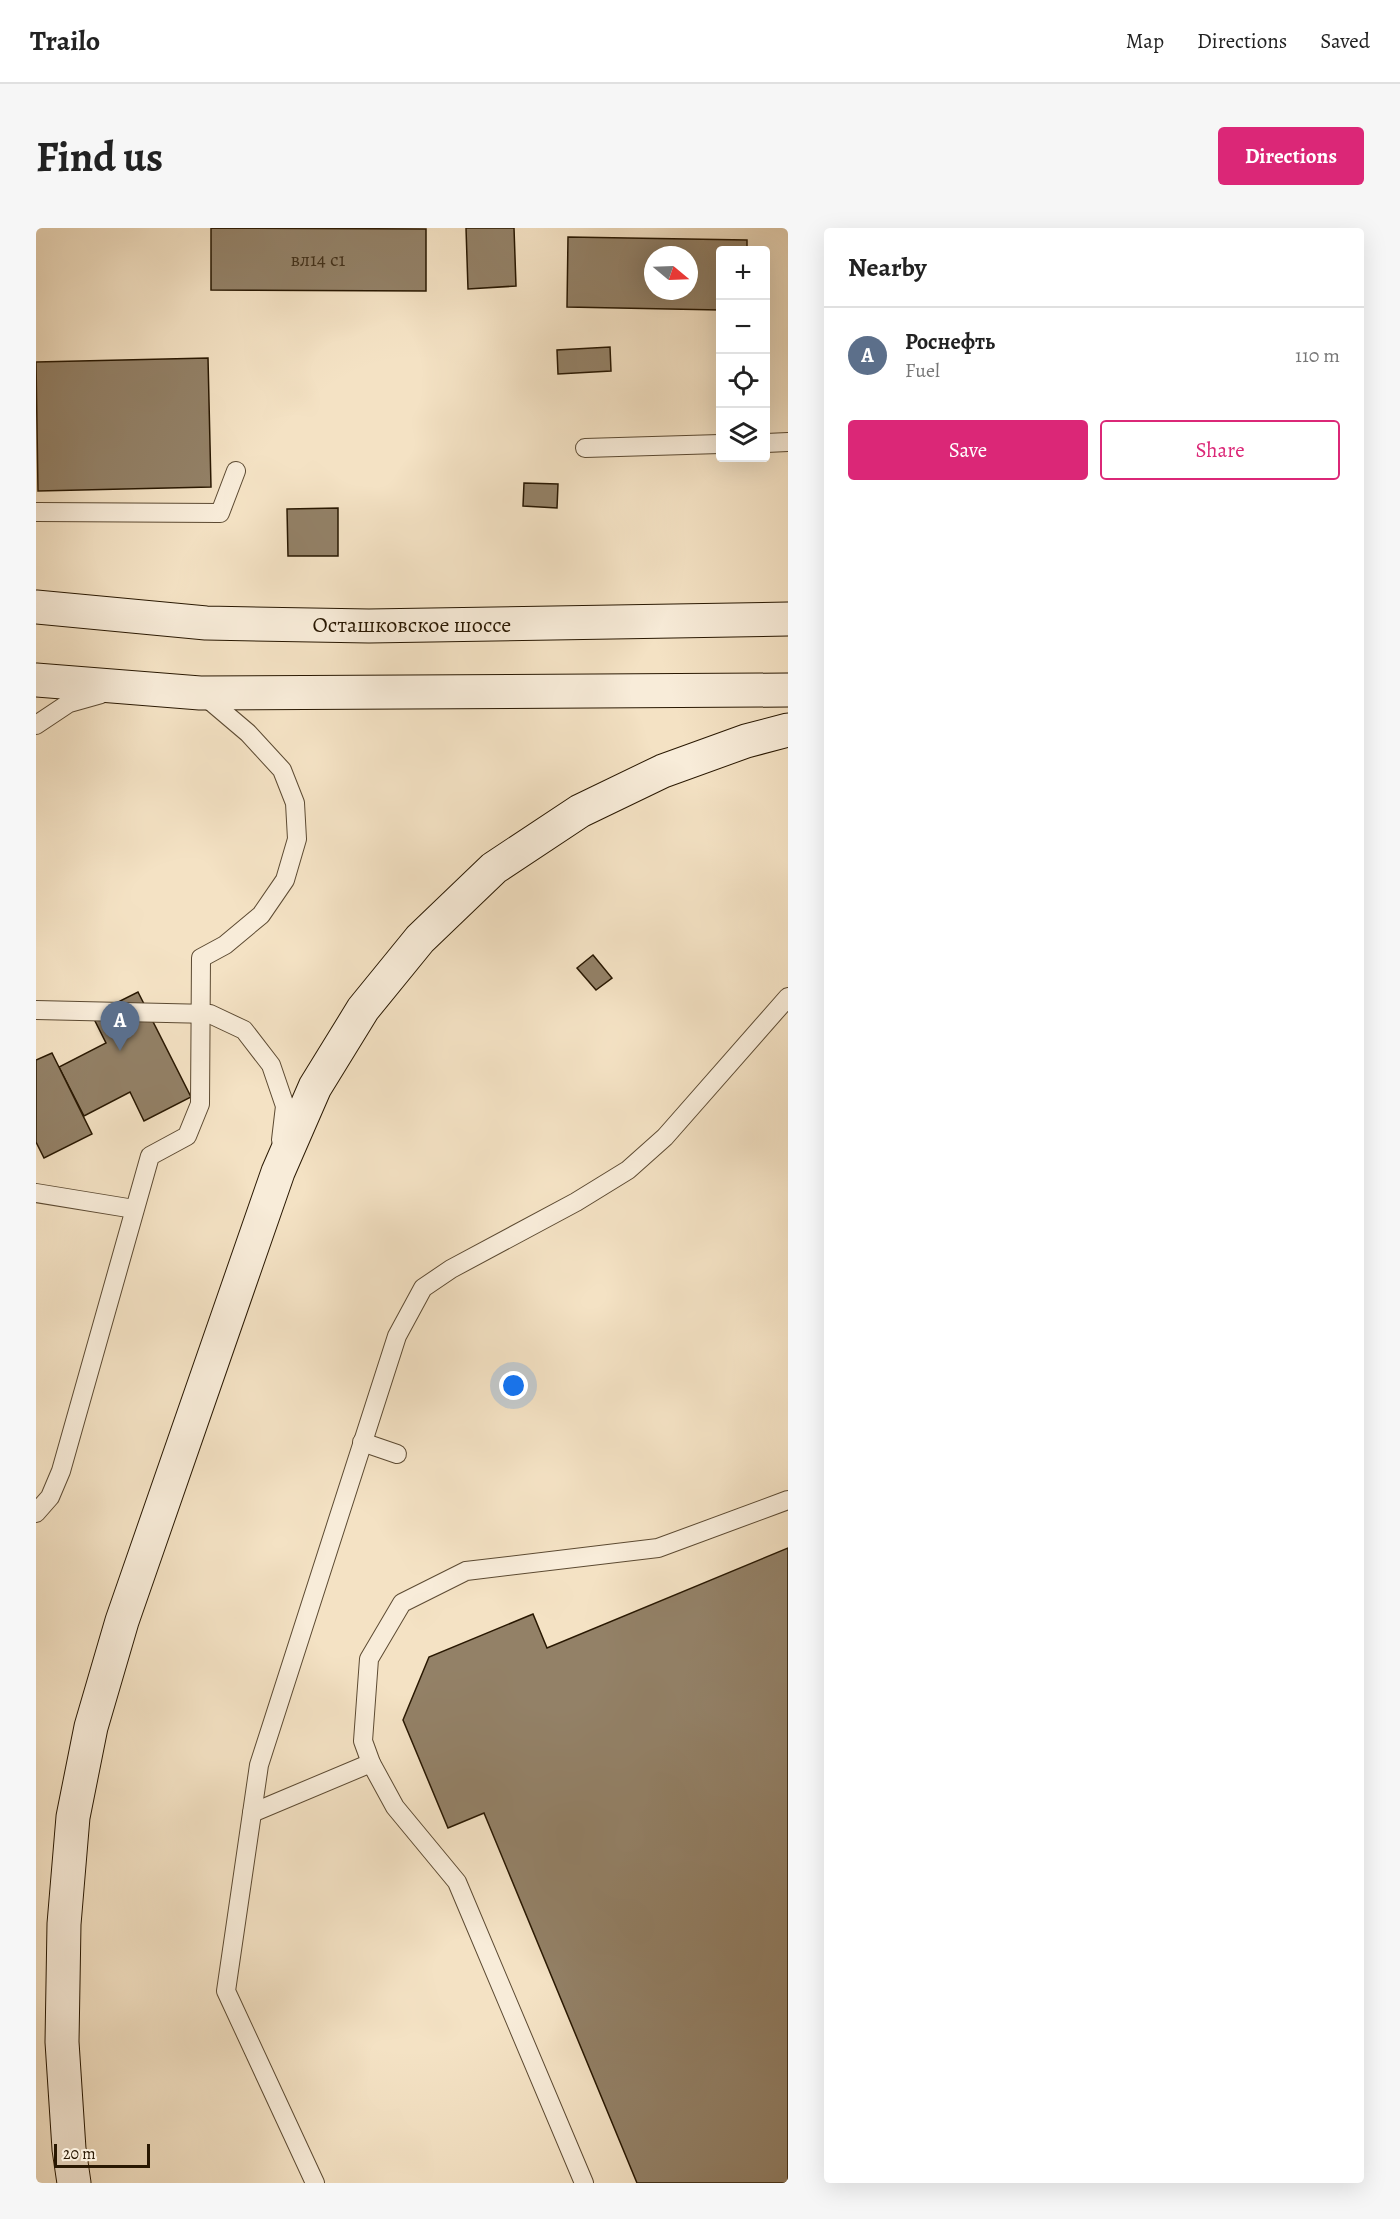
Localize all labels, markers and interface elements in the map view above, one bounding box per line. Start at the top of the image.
text: Trailo [30,22,100,60]
text: Map [1126,27,1164,55]
text: Directions [1197,27,1287,55]
text: Saved [1320,27,1370,55]
button: Directions [1218,127,1364,185]
text: Find us [36,128,163,185]
house number: вл14 с1 [291,246,346,273]
north arrow [644,246,698,300]
map controls [716,246,770,462]
button: + [716,246,770,300]
text: Nearby [848,250,927,285]
button: − [716,300,770,354]
text: Роснефть [905,327,995,357]
text: A [861,342,874,369]
text: 110 m [1295,342,1340,369]
button: locate [716,354,770,408]
text: Fuel [905,357,940,384]
button: layers [716,408,770,462]
button: Save [848,420,1088,480]
button: Share [1100,420,1340,480]
street label: Осташковское шоссе [313,610,511,640]
pin: A [100,1002,140,1051]
your location [499,1371,528,1400]
scale bar [54,2141,150,2168]
text: 20 m [63,2143,96,2165]

